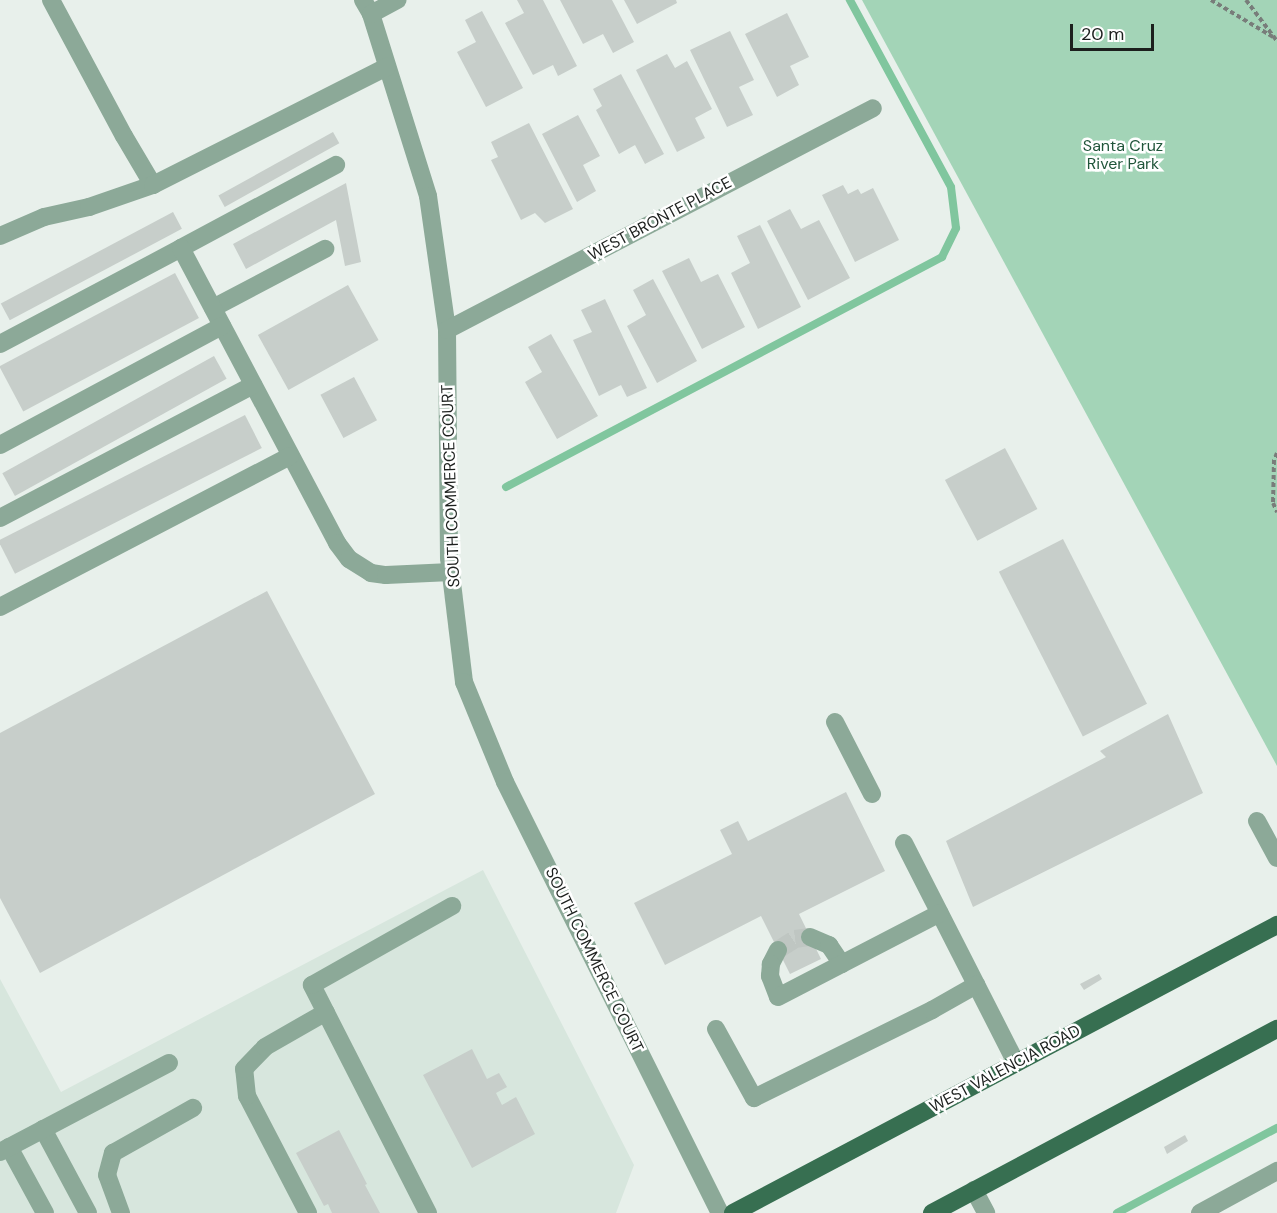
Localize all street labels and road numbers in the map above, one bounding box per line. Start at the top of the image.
street label: WEST BRONTE PLACE [585,173,735,265]
street label: SOUTH COMMERCE COURT [438,384,464,588]
street label: SOUTH COMMERCE COURT [541,864,647,1056]
street label: WEST VALENCIA ROAD [926,1021,1084,1117]

